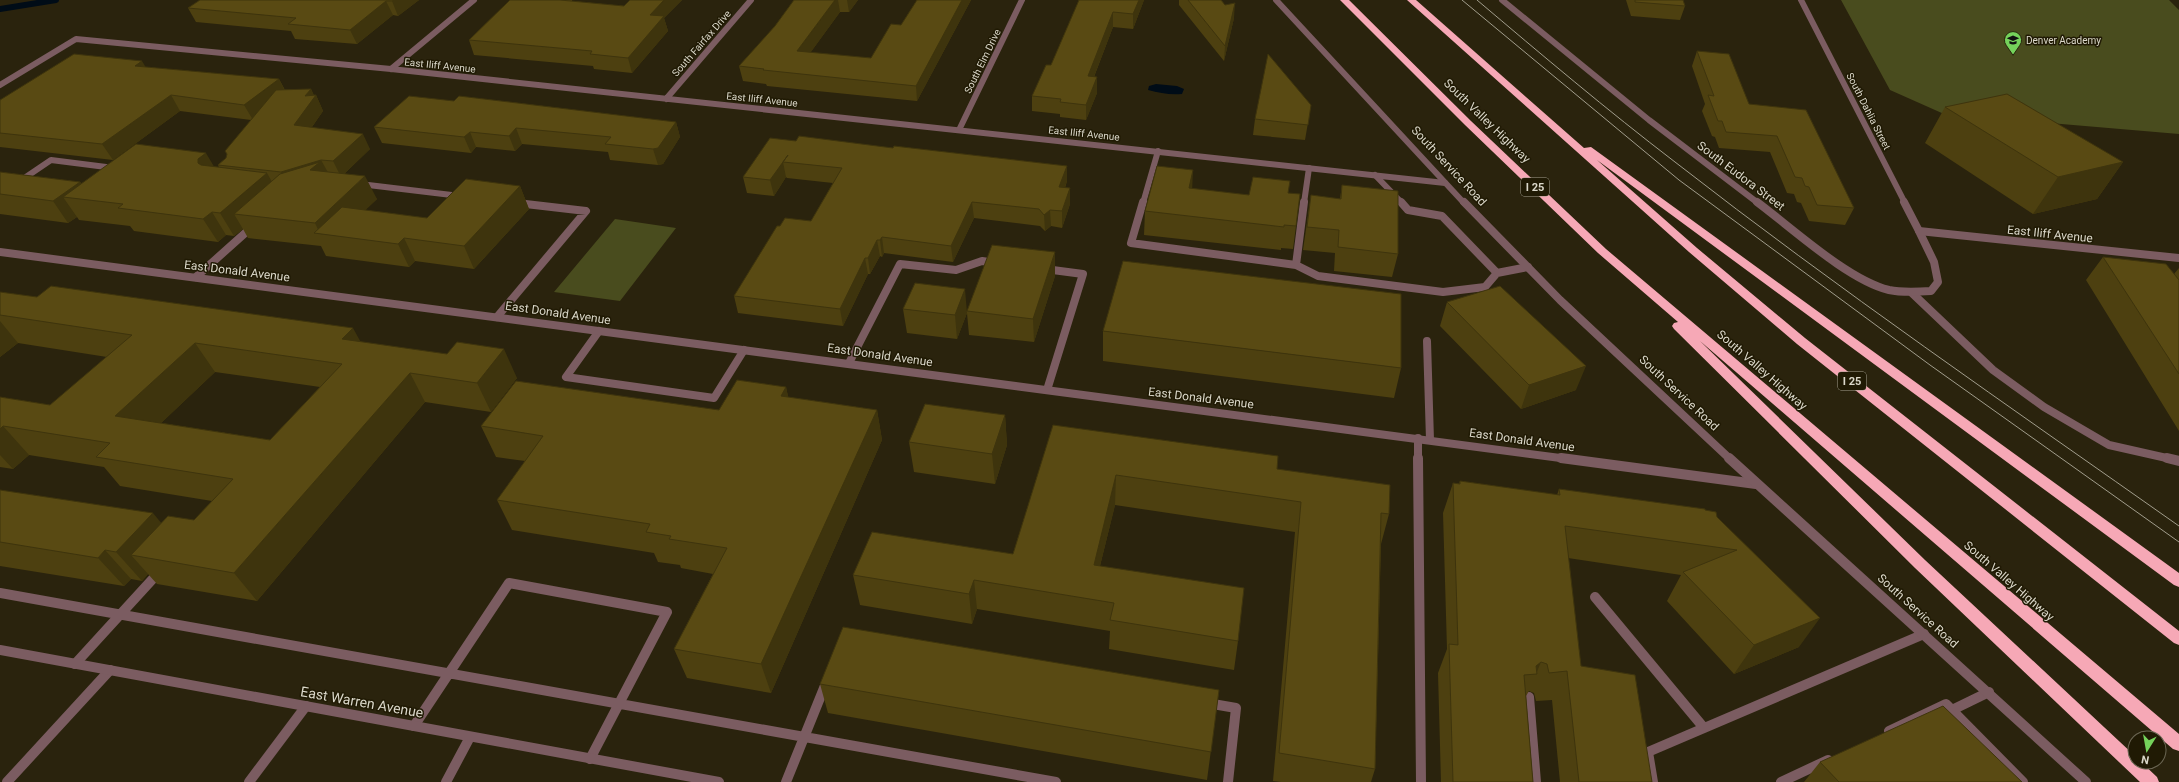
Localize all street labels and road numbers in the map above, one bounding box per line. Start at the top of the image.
street label: South Fairfax Drive [670,8,733,79]
street label: South Elm Drive [962,27,1003,95]
street label: East Iliff Avenue [404,56,476,75]
street label: South Dahlia Street [1844,71,1893,152]
street label: South Valley Highway [1441,76,1533,166]
street label: East Iliff Avenue [726,90,798,109]
street label: South Service Road [1409,123,1489,209]
street label: East Iliff Avenue [1048,124,1120,143]
street label: South Eudora Street [1694,138,1788,214]
road number: I 25 [1521,178,1549,196]
street label: East Iliff Avenue [2006,223,2094,245]
street label: East Donald Avenue [183,258,291,284]
street label: East Donald Avenue [504,299,612,327]
street label: South Valley Highway [1714,327,1810,413]
street label: East Donald Avenue [826,341,934,369]
street label: South Service Road [1636,353,1722,433]
road number: I 25 [1838,372,1866,390]
street label: East Donald Avenue [1147,385,1255,411]
street label: East Donald Avenue [1468,426,1576,454]
street label: South Valley Highway [1961,538,2057,624]
street label: South Service Road [1875,571,1961,651]
street label: East Warren Avenue [299,683,425,721]

